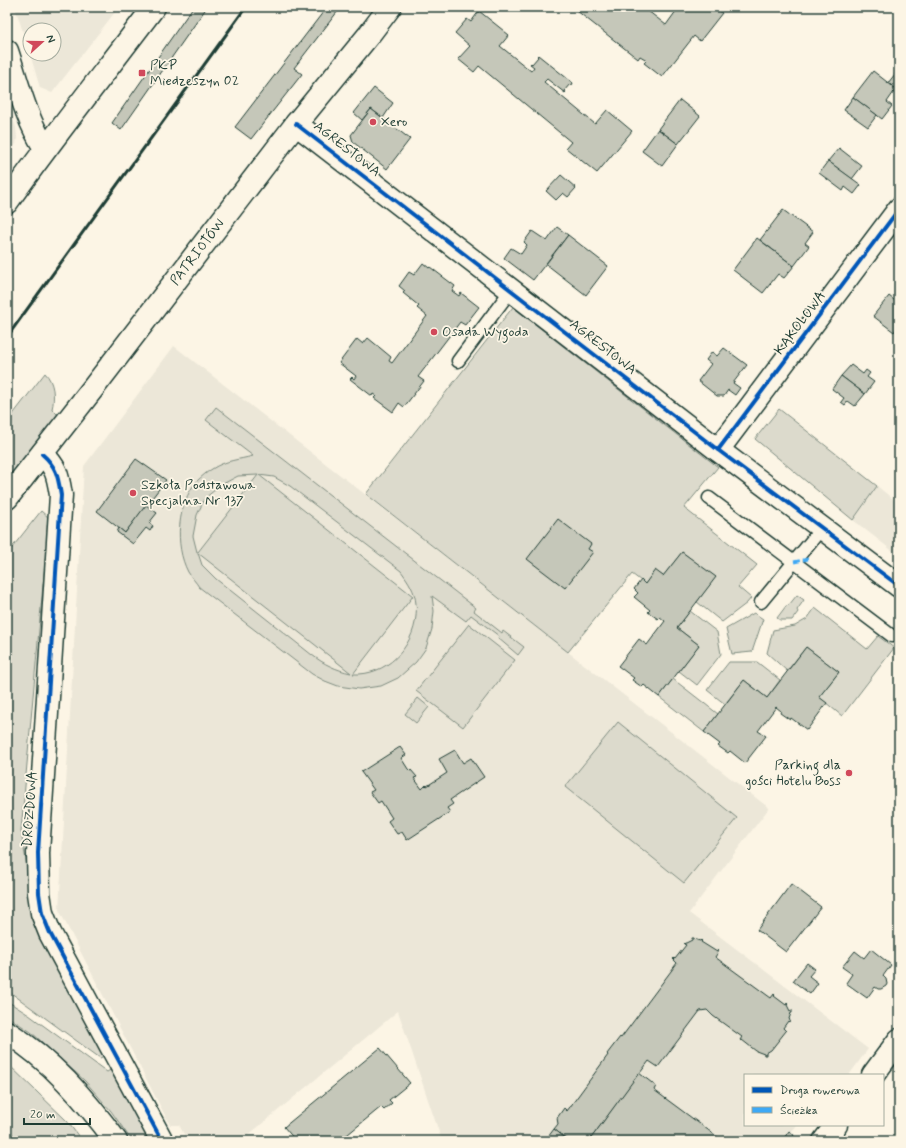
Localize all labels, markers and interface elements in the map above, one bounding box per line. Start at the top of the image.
north arrow [22,22,62,62]
text: N [43,33,58,45]
place label: PKP Miedzeszyn 02 [150,56,239,90]
marker: PKP Miedzeszyn 02 [137,68,147,78]
place label: Xero [381,113,408,131]
street label: AGRESTOWA [310,117,384,181]
marker: Xero [368,117,378,127]
street label: PATRIOTÓW [166,215,229,289]
street label: KĄKOLOWA [770,287,830,359]
street label: AGRESTOWA [566,315,640,379]
place label: Osada Wygoda [442,323,529,343]
marker: Osada Wygoda [429,327,439,337]
place label: Szkoła Podstawowa Specjalna Nr 137 [141,476,256,510]
marker: Szkoła Podstawowa Specjalna Nr 137 [128,488,138,498]
place label: Parking dla gości Hotelu Boss [745,756,841,790]
marker: Parking dla gości Hotelu Boss [844,768,854,778]
street label: DROZDOWA [18,770,42,848]
legend [744,1074,884,1126]
text: Droga rowerowa [780,1083,860,1099]
scale bar [24,1100,90,1126]
text: Ścieżka [780,1103,818,1119]
text: 20 m [30,1107,56,1123]

